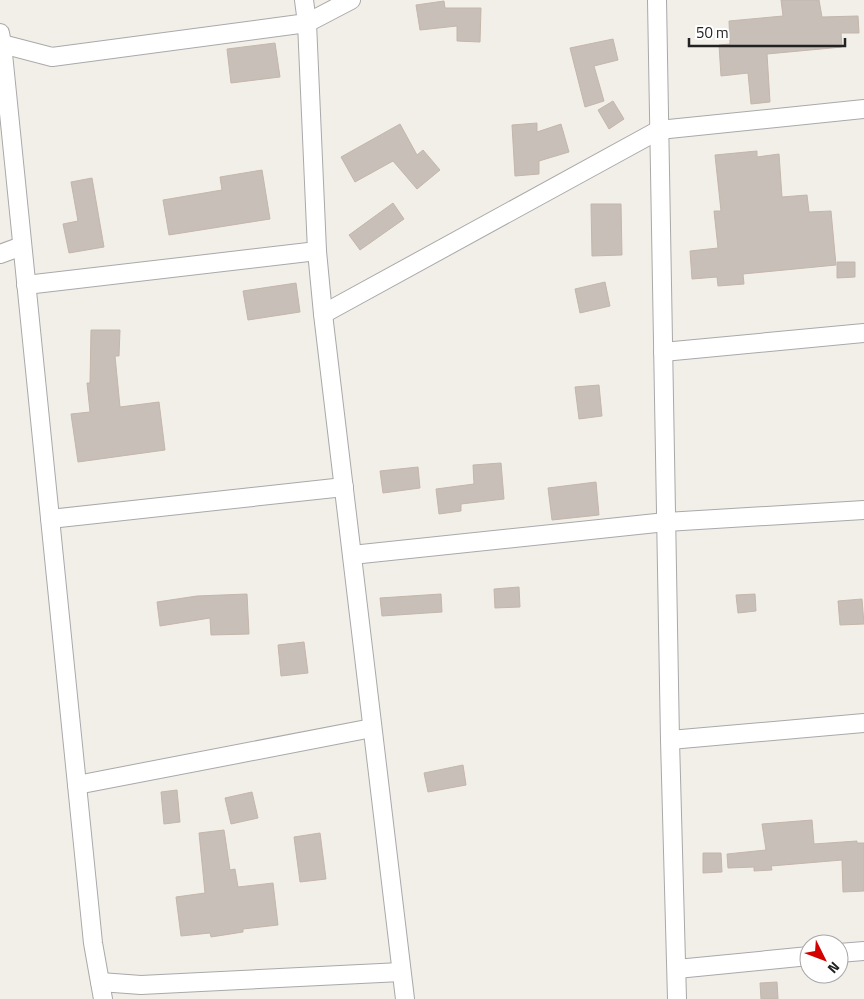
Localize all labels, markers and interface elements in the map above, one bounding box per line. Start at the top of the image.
scale bar [689,15,845,47]
text: 50 m [696,21,729,44]
north arrow [799,934,849,984]
text: N [823,957,845,979]

